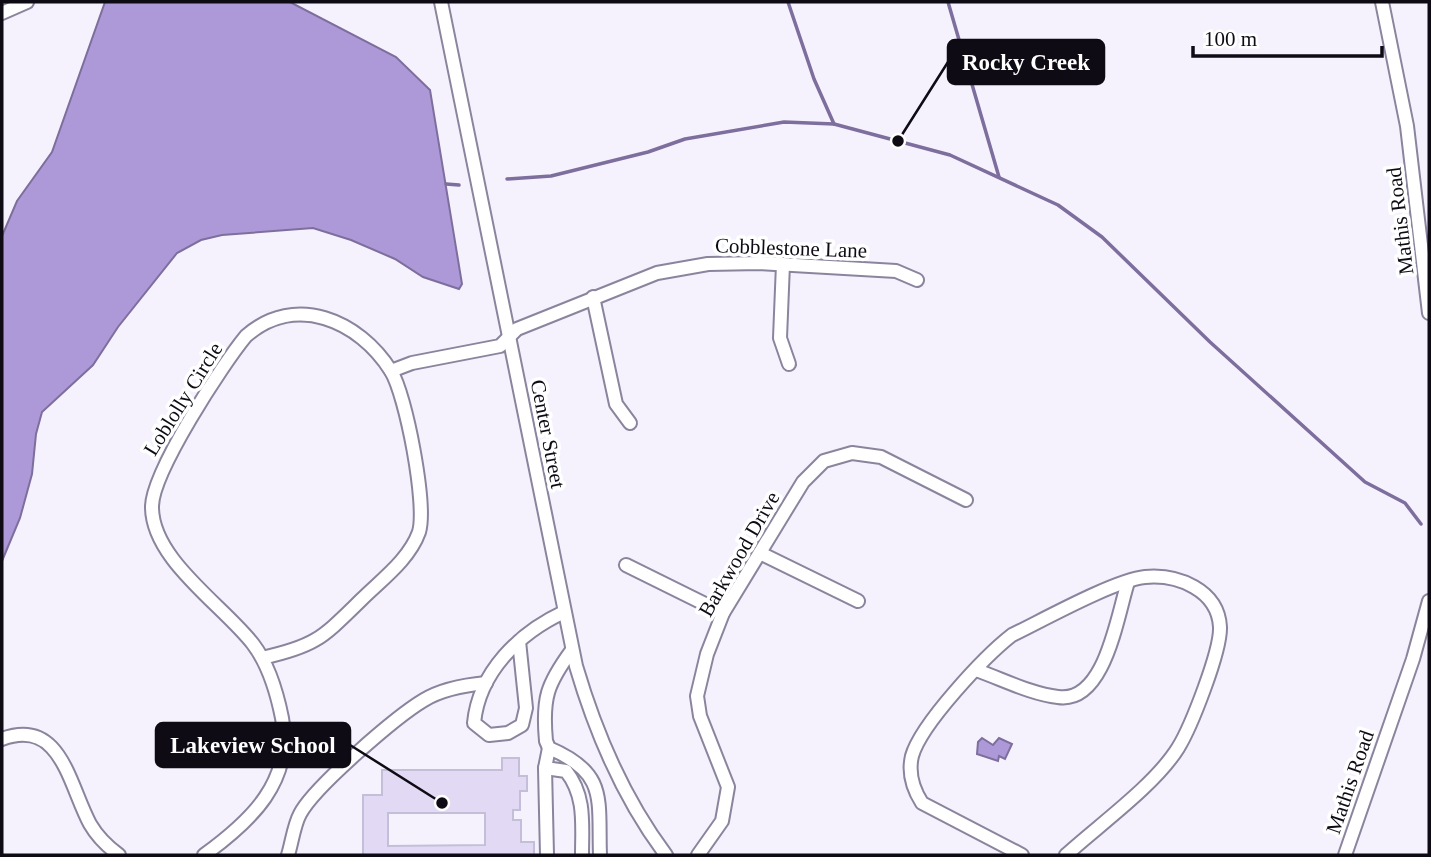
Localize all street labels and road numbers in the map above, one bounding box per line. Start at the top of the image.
street label: Mathis Road [1381,165,1418,276]
street label: Cobblestone Lane [715,233,867,263]
street label: Loblolly Circle [139,338,227,460]
street label: Center Street [526,378,570,491]
street label: Barkwood Drive [693,487,785,621]
street label: Mathis Road [1321,727,1379,837]

